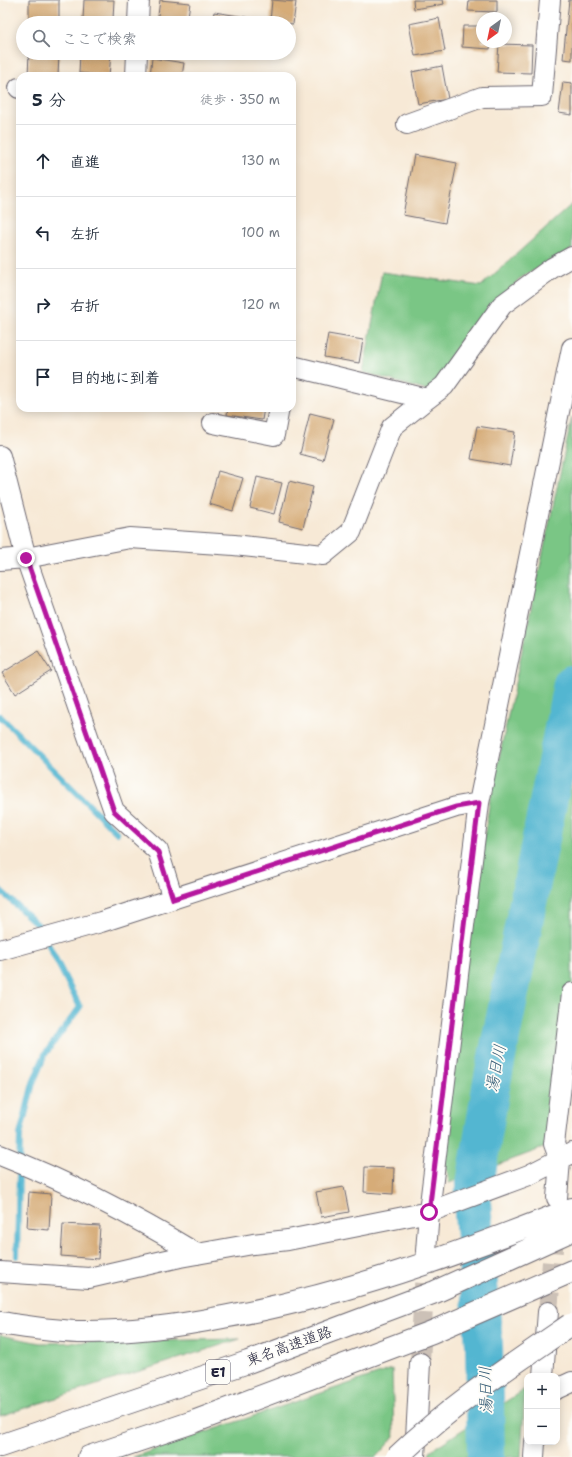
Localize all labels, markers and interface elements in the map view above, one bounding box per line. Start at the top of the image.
north arrow [476,12,512,48]
search box [16,16,296,60]
icon: search [30,27,52,49]
text: ここで検索 [62,29,137,49]
text: 5 分 [32,89,65,111]
text: 徒歩 · 350 m [200,91,280,108]
icon: ahead [32,150,54,172]
text: 直進 [70,152,100,172]
text: 130 m [242,152,280,169]
icon: left [32,222,54,244]
text: 左折 [70,224,100,244]
text: 100 m [241,224,280,241]
icon: right [32,294,54,316]
text: 右折 [70,296,100,316]
text: 120 m [242,296,280,313]
icon: arrive [32,366,54,388]
text: 目的地に到着 [70,368,160,388]
route end [17,549,35,567]
water label: 湯日川 [481,1043,510,1094]
route start [420,1203,438,1221]
street label: 東名高速道路 [243,1321,335,1371]
road number: E1 [206,1360,230,1384]
water label: 湯日川 [475,1366,496,1414]
map controls [524,1373,560,1445]
button: + [524,1373,560,1409]
button: − [524,1409,560,1445]

